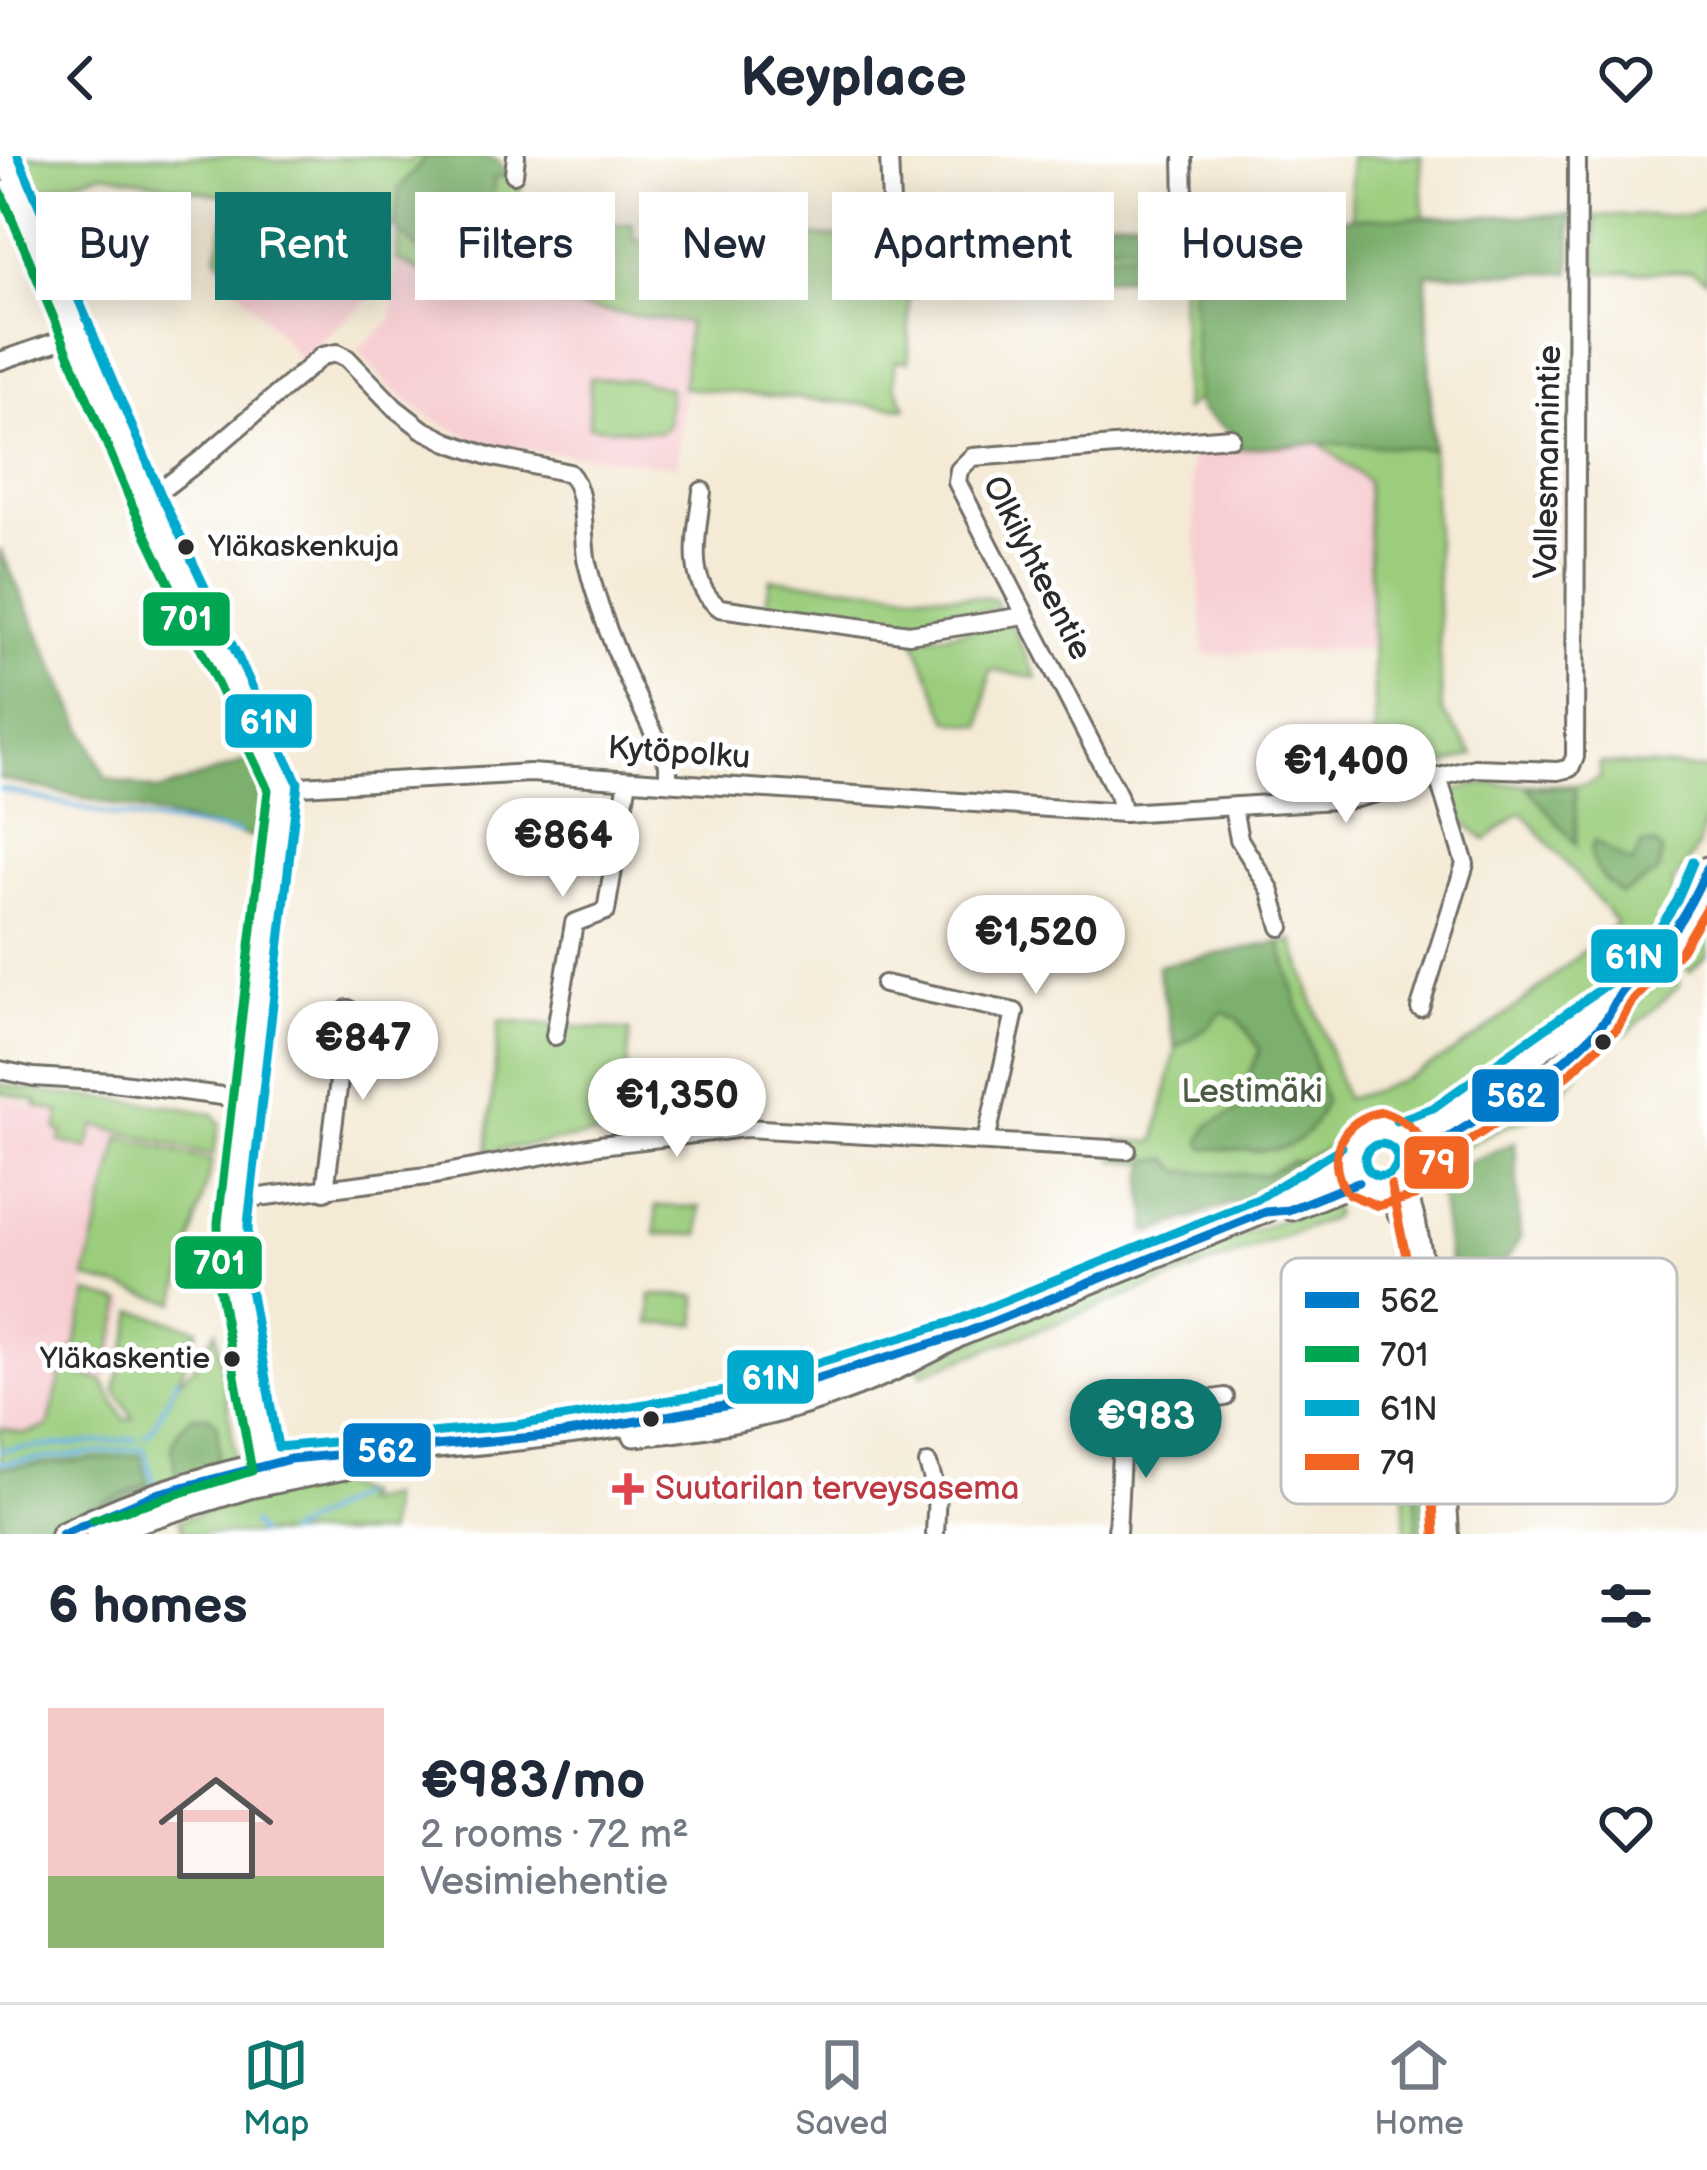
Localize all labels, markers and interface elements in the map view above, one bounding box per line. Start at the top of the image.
icon: back [48,45,114,111]
icon: heart [1593,45,1659,111]
text: Keyplace [740,46,967,111]
chip: Buy [36,192,191,300]
chip: Rent [215,192,391,300]
chip: Filters [415,192,615,300]
chip: New [639,192,808,300]
chip: Apartment [832,192,1114,300]
chip: House [1138,192,1346,300]
street label: Vallesmannintie [1526,345,1570,579]
street label: Olkilyhteentie [974,469,1100,667]
place label: Yläkaskenkuja [207,529,399,565]
marker: Yläkaskenkuja [175,536,197,558]
line badge: 701 [141,590,232,648]
text: 701 [160,600,212,640]
line badge: 61N [223,692,314,750]
text: 61N [240,703,298,743]
pin: €1,400 [1248,724,1444,826]
street label: Kytöpolku [606,728,752,778]
text: €1,400 [1283,739,1409,786]
pin: €864 [492,798,634,900]
text: €864 [513,813,613,860]
pin: €1,520 [938,895,1134,997]
text: €1,520 [974,910,1098,957]
line badge: 61N [1589,927,1680,985]
text: 61N [1605,938,1663,978]
pin: €847 [292,1001,434,1103]
text: €847 [314,1016,412,1063]
unlabelled marker [1592,1031,1614,1053]
pin: €1,350 [579,1058,775,1160]
line badge: 562 [1470,1067,1561,1124]
park label: Lestimäki [1181,1072,1323,1112]
text: €1,350 [615,1073,739,1120]
text: 562 [1487,1077,1546,1117]
line badge: 79 [1402,1134,1471,1191]
text: 79 [1418,1144,1456,1184]
line badge: 701 [173,1234,264,1291]
text: 701 [193,1244,245,1284]
legend [1281,1258,1677,1504]
text: 562 [1380,1282,1439,1322]
text: 701 [1380,1336,1428,1376]
place label: Yläkaskentie [39,1341,210,1377]
marker: Yläkaskentie [221,1348,243,1370]
line badge: 61N [725,1348,816,1406]
text: 61N [742,1359,800,1399]
pin: €983 [1075,1379,1217,1481]
text: 61N [1380,1390,1438,1430]
text: €983 [1097,1394,1195,1441]
unlabelled marker [640,1408,662,1430]
line badge: 562 [341,1421,433,1479]
text: 562 [358,1432,417,1472]
text: 79 [1380,1444,1415,1484]
place label: Suutarilan terveysasema [655,1469,1019,1509]
marker: Suutarilan terveysasema [612,1473,644,1505]
icon: filters [1593,1573,1659,1639]
text: 6 homes [48,1576,248,1637]
text: €983/mo [420,1751,645,1812]
icon: home [144,1756,288,1900]
icon: heart [1593,1795,1659,1861]
text: 2 rooms · 72 m² [420,1812,689,1859]
text: Vesimiehentie [420,1859,668,1906]
tab: Map [243,2032,309,2144]
tab: Saved [795,2032,888,2144]
tab: Home [1374,2032,1464,2144]

